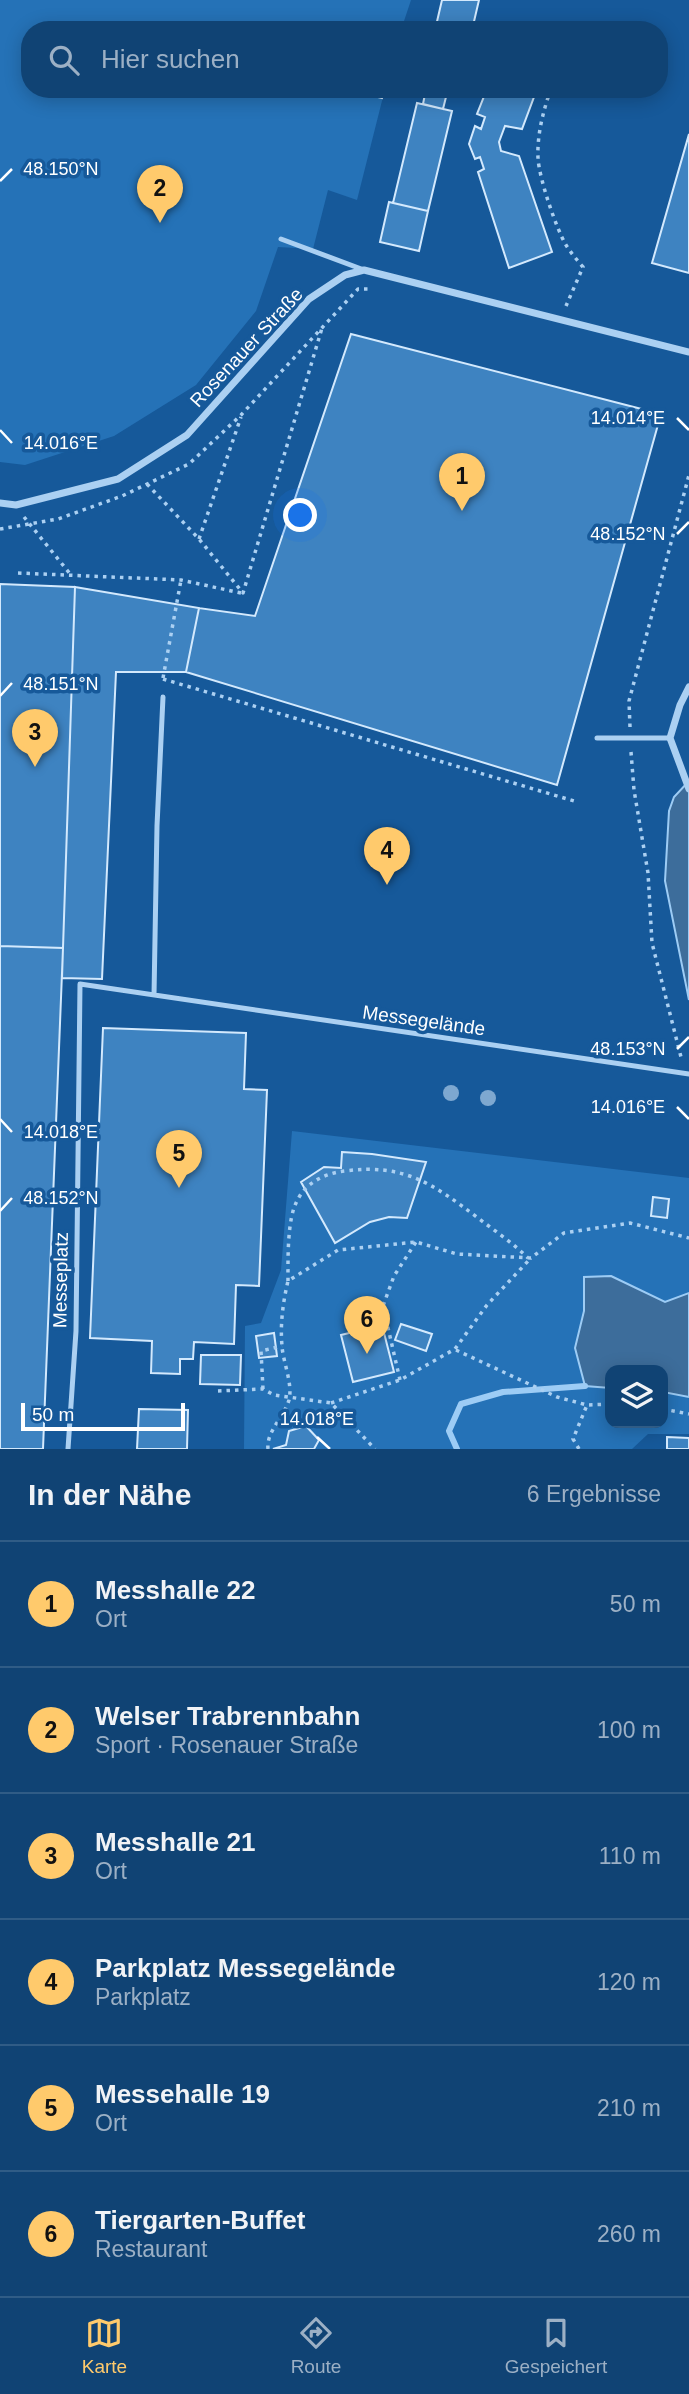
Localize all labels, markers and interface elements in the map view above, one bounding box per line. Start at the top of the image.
search box [21,21,668,98]
icon: search [45,41,83,79]
text: Hier suchen [101,44,240,74]
text: 48.150°N [23,159,99,179]
pin: 2 [137,165,183,223]
street label: Rosenauer Straße [186,283,307,411]
text: 14.014°E [591,408,665,428]
text: 14.016°E [24,433,98,453]
pin: 1 [439,453,485,511]
your location [283,498,317,532]
text: 48.152°N [590,524,666,544]
text: 48.151°N [23,674,99,694]
pin: 3 [12,709,58,767]
pin: 4 [364,827,410,885]
street label: Messegelände [361,1001,487,1039]
text: 48.153°N [590,1039,666,1059]
text: 14.016°E [591,1097,665,1117]
text: 14.018°E [24,1122,98,1142]
pin: 5 [156,1130,202,1188]
text: 48.152°N [23,1188,99,1208]
street label: Messeplatz [49,1232,72,1328]
pin: 6 [344,1296,390,1354]
map controls [605,1365,668,1428]
button: layers [605,1365,668,1428]
scale bar [21,1400,186,1432]
text: 50 m [32,1404,74,1425]
text: 14.018°E [280,1409,354,1429]
text: In der Nähe [28,1478,191,1511]
text: 6 Ergebnisse [527,1481,661,1507]
text: Messhalle 22 [95,1575,255,1605]
text: 1 [45,1591,57,1617]
text: 50 m [610,1591,661,1617]
text: Ort [95,1606,127,1632]
text: Welser Trabrennbahn [95,1701,360,1731]
text: 2 [45,1717,57,1743]
text: 100 m [597,1717,661,1743]
text: Sport · Rosenauer Straße [95,1732,358,1758]
text: Messhalle 21 [95,1827,255,1857]
text: 3 [45,1843,57,1869]
text: 110 m [599,1843,661,1869]
text: Ort [95,1858,127,1884]
text: Parkplatz Messegelände [95,1953,396,1983]
text: 4 [45,1969,57,1995]
text: 120 m [597,1969,661,1995]
text: Parkplatz [95,1984,191,2010]
text: Messehalle 19 [95,2079,270,2109]
text: 5 [45,2095,57,2121]
text: 210 m [597,2095,661,2121]
text: Ort [95,2110,127,2136]
text: Tiergarten-Buffet [95,2205,305,2235]
text: 6 [45,2221,57,2247]
text: 260 m [597,2221,661,2247]
text: Restaurant [95,2236,208,2262]
tab: Karte [82,2314,127,2378]
tab: Route [291,2314,341,2378]
tab: Gespeichert [505,2314,607,2378]

